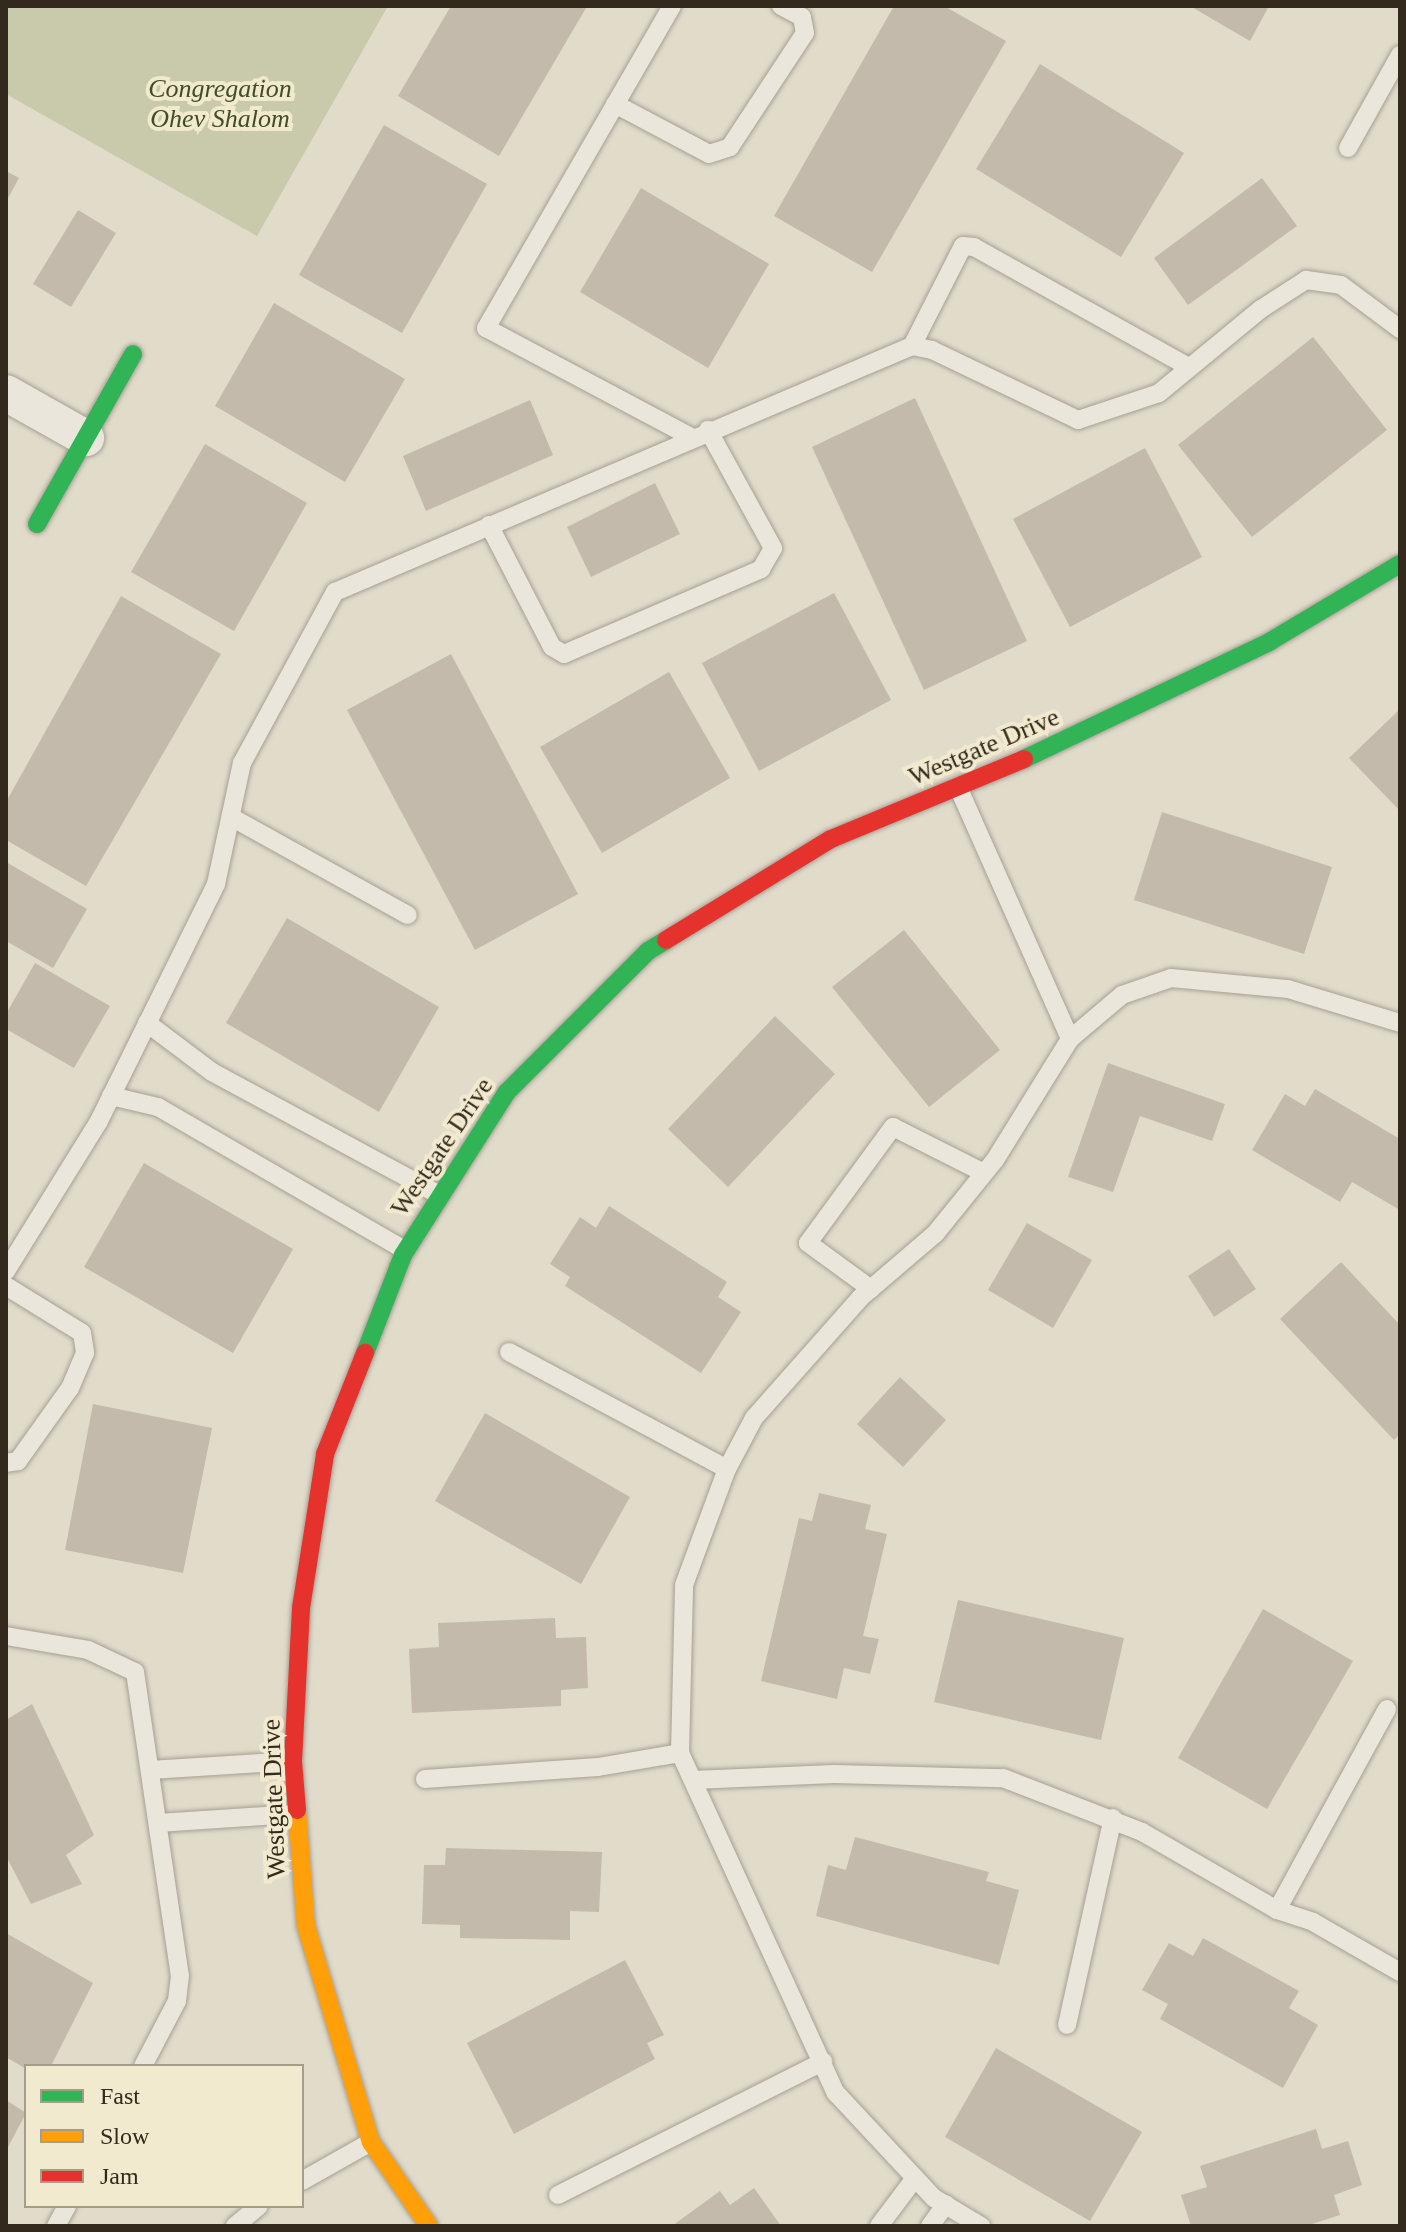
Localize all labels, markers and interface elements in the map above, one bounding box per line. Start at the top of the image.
park label: Congregation Ohev Shalom [148,73,292,134]
street label: Westgate Drive [904,701,1064,793]
street label: Westgate Drive [384,1072,500,1222]
street label: Westgate Drive [256,1718,292,1880]
legend [24,2064,304,2208]
text: Fast [100,2083,140,2109]
text: Slow [100,2123,149,2149]
text: Jam [100,2163,139,2189]

